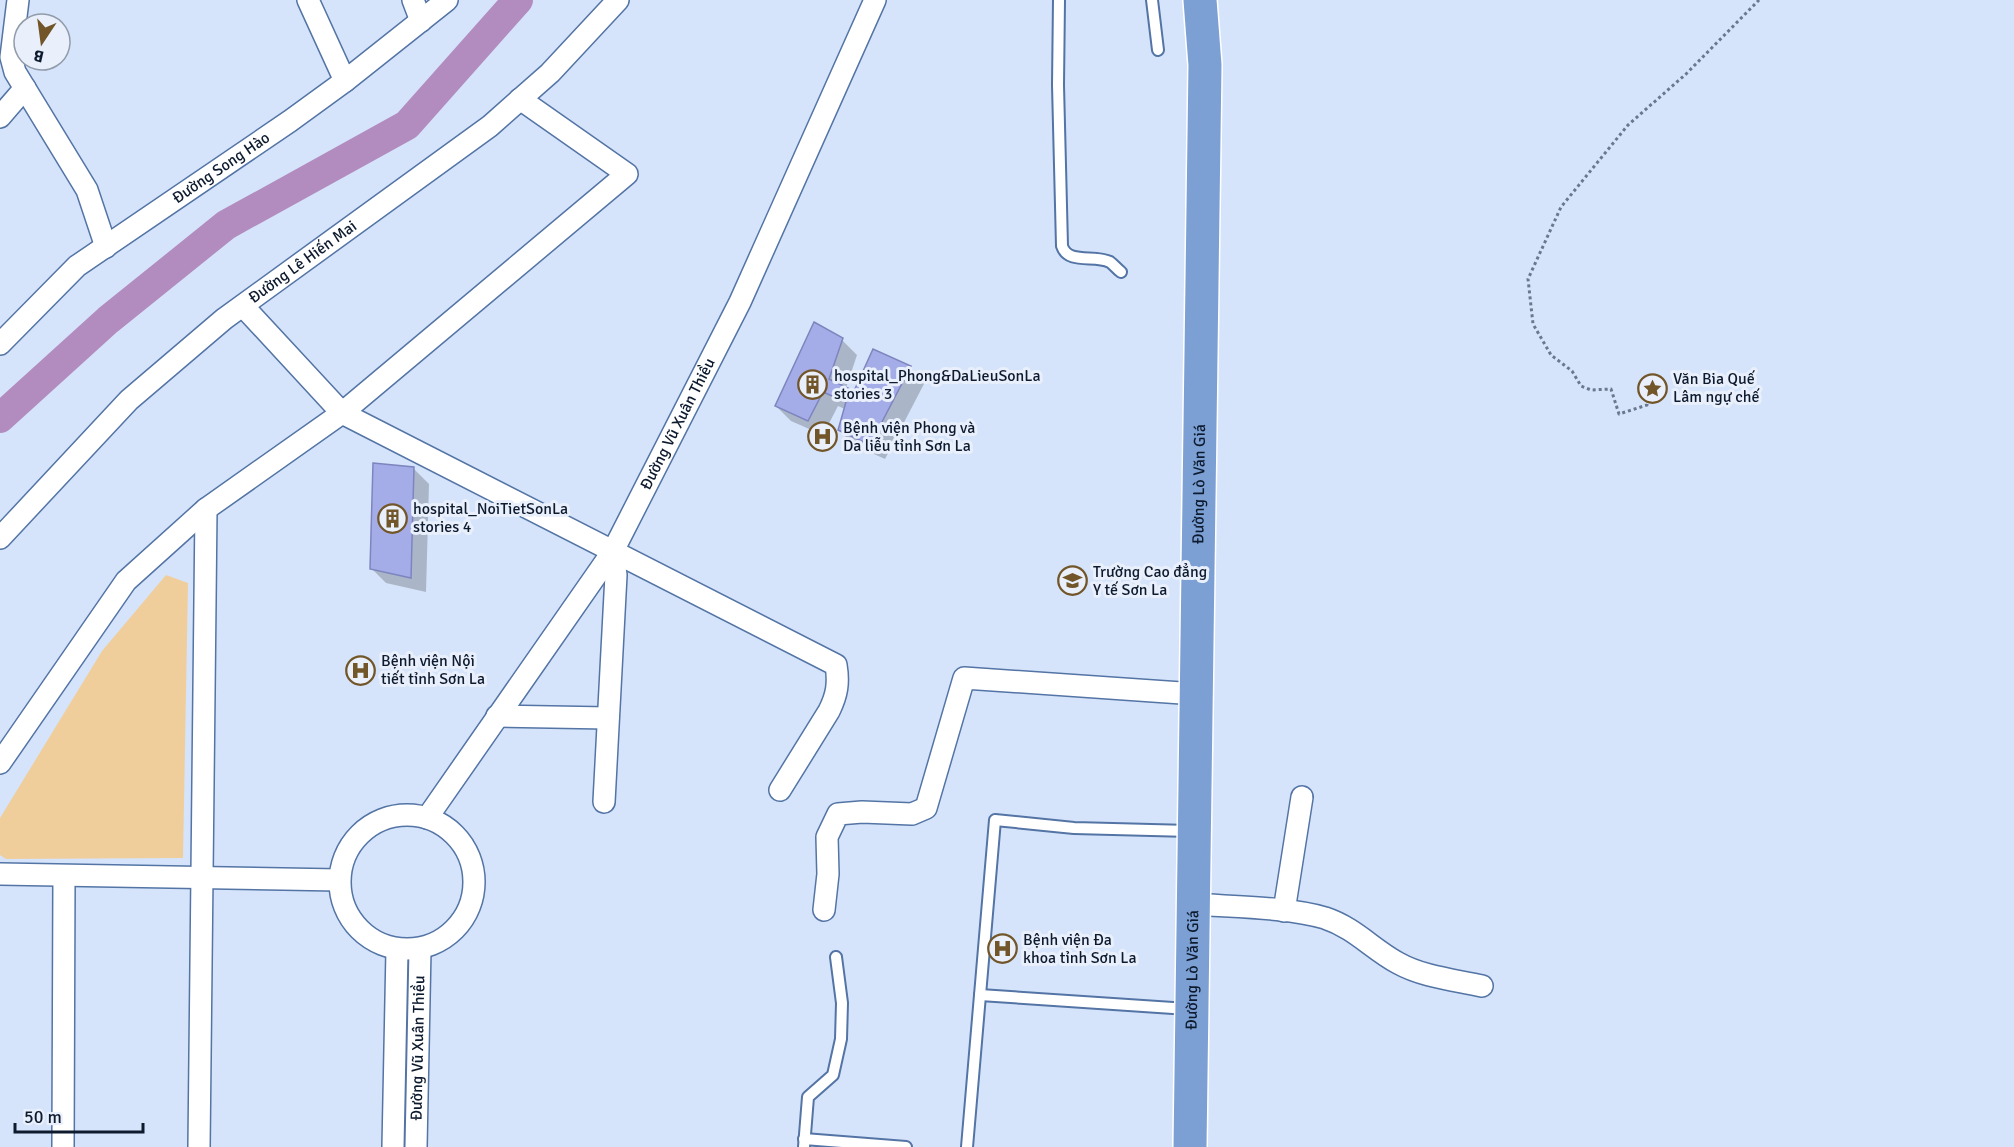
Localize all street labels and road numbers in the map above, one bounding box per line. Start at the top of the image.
street label: Đường Song Hào [169,128,274,208]
street label: Đường Lê Hiến Mai [245,216,361,308]
street label: Đường Vũ Xuân Thiều [636,355,720,493]
street label: Đường Lò Văn Giá [1188,424,1210,544]
street label: Đường Lò Văn Giá [1182,910,1203,1030]
street label: Đường Vũ Xuân Thiều [407,975,429,1121]

